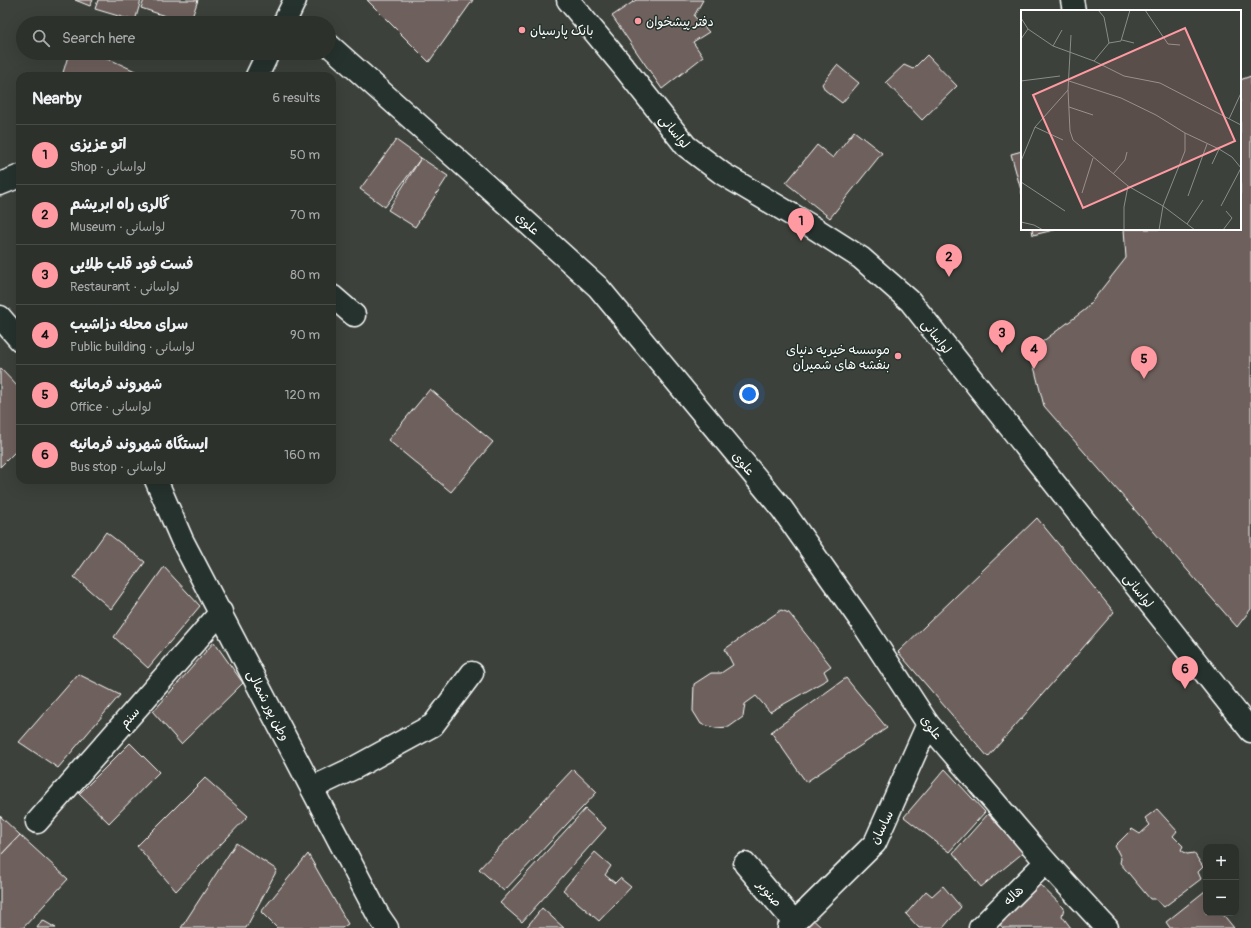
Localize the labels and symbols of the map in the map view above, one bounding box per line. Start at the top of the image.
inset map [1021,10,1241,230]
place label: دفتر پیشخوان [646,14,714,30]
marker: دفتر پیشخوان [633,16,643,26]
place label: بانک پارسیان [530,23,593,39]
marker: بانک پارسیان [517,25,527,35]
street label: لواسانی [655,111,693,153]
pin: 1 [788,208,814,241]
street label: علوی [512,209,543,239]
pin: 2 [936,244,962,277]
street label: لواسانی [917,316,955,358]
pin: 3 [989,320,1015,353]
pin: 4 [1021,336,1047,369]
place label: موسسه خیریه دنیای بنفشه های شمیران [786,342,890,373]
pin: 5 [1131,346,1157,379]
marker: موسسه خیریه دنیای بنفشه های شمیران [893,351,903,361]
your location [739,384,759,404]
street label: علوی [728,448,758,479]
street label: لواسانی [1119,570,1157,612]
pin: 6 [1172,656,1198,689]
street label: وطن پور شمالی [242,667,293,744]
street label: سنم [116,704,145,733]
street label: علوی [917,712,946,743]
street label: ساسان [867,808,897,847]
street label: صنوبر [753,876,785,910]
street label: هاله [1000,882,1027,909]

